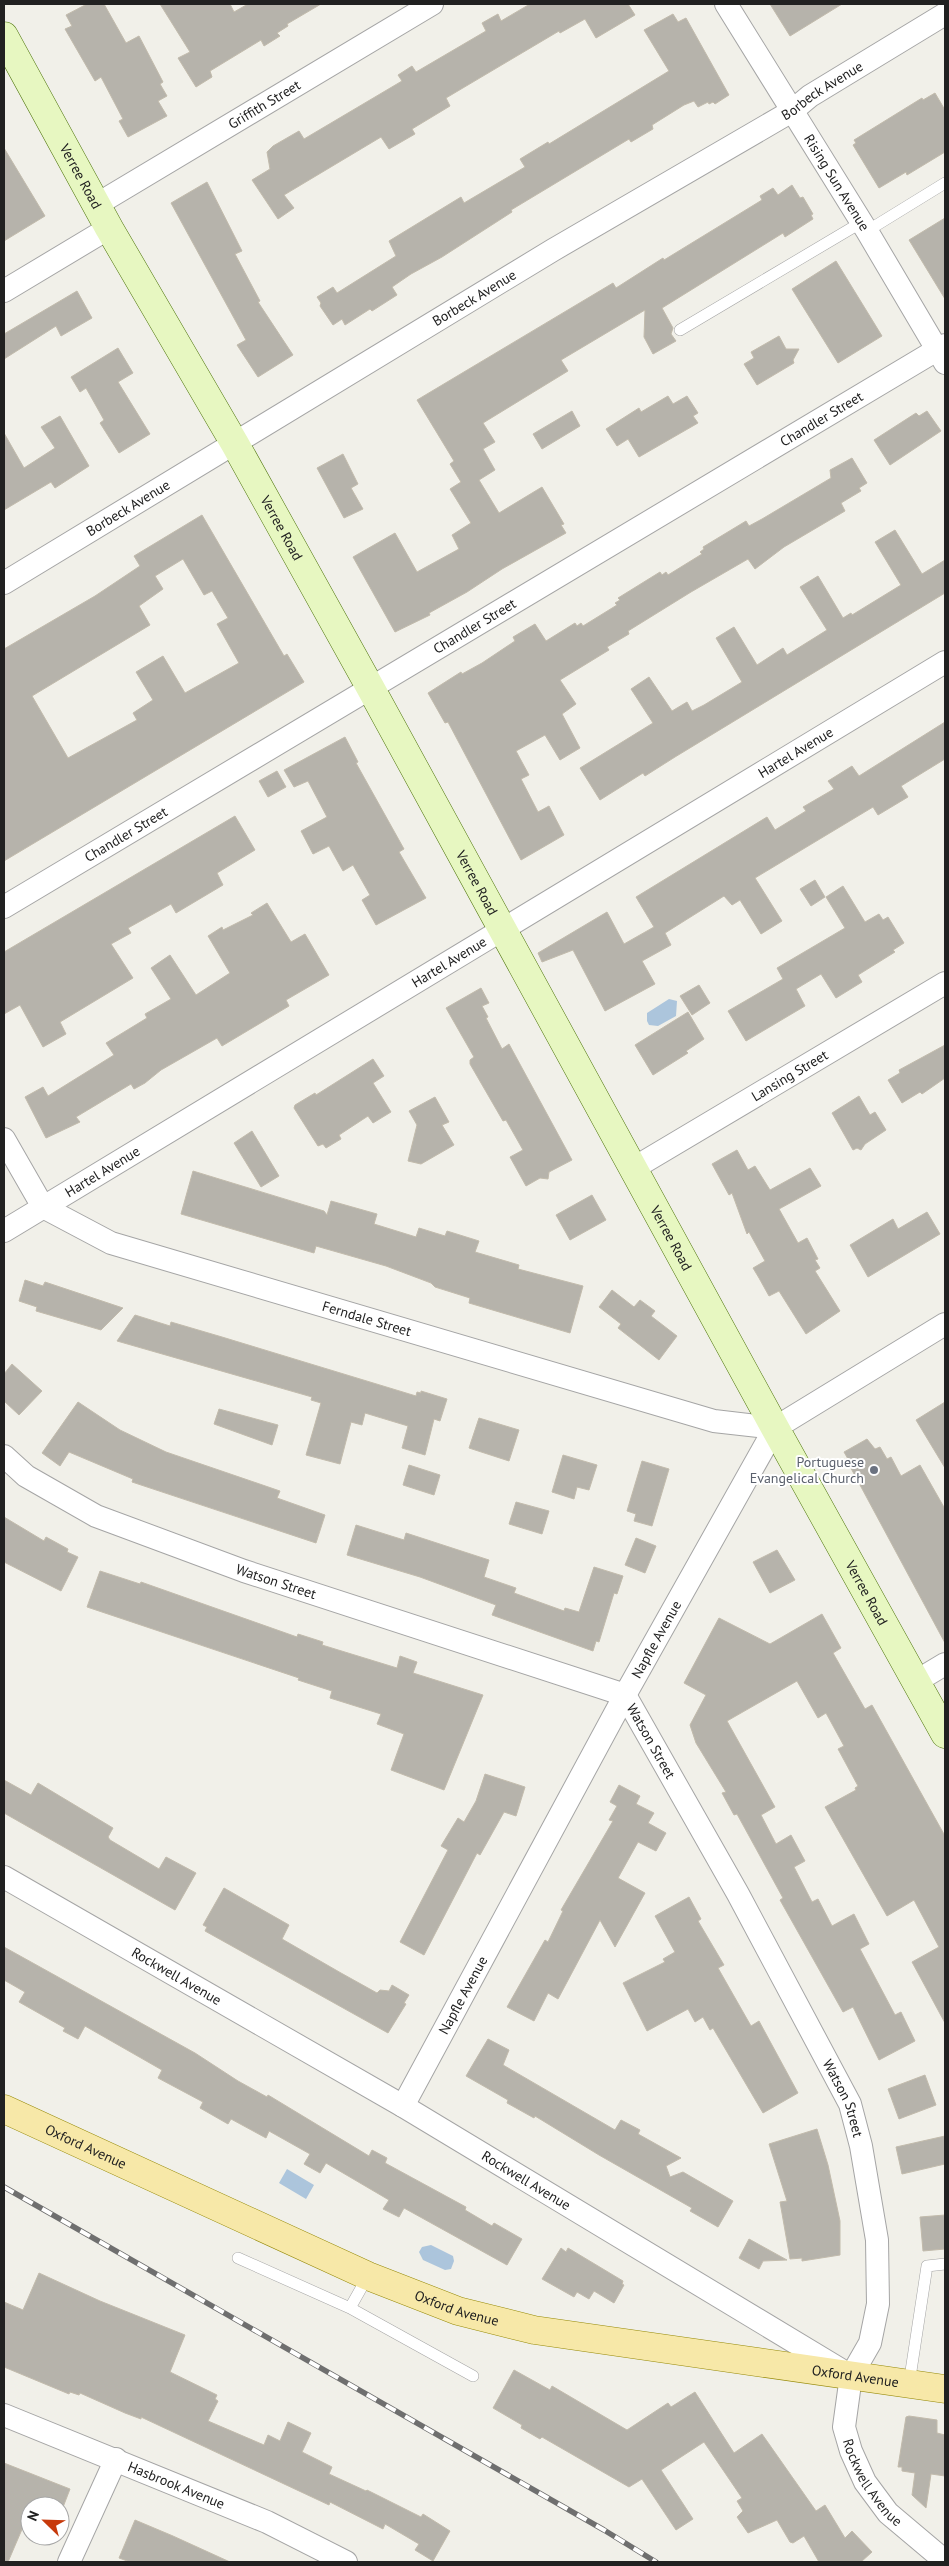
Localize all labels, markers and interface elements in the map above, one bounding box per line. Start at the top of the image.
street label: Borbeck Avenue [778,57,866,124]
street label: Griffith Street [225,76,304,133]
street label: Rising Sun Avenue [800,131,874,234]
street label: Verree Road [55,140,106,212]
street label: Borbeck Avenue [429,266,519,330]
street label: Chandler Street [777,387,866,451]
street label: Borbeck Avenue [83,476,173,540]
street label: Verree Road [256,492,307,564]
street label: Chandler Street [430,594,519,658]
street label: Hartel Avenue [755,723,836,782]
street label: Chandler Street [81,802,171,866]
street label: Verree Road [452,846,502,918]
street label: Hartel Avenue [408,932,490,991]
street label: Lansing Street [748,1046,831,1105]
street label: Hartel Avenue [62,1142,143,1201]
street label: Verree Road [646,1202,696,1274]
street label: Ferndale Street [320,1297,414,1340]
place label: Portuguese Evangelical Church [750,1453,864,1487]
marker: Portuguese Evangelical Church [868,1464,880,1476]
street label: Verree Road [841,1556,892,1628]
street label: Watson Street [233,1560,319,1603]
street label: Napfle Avenue [627,1597,685,1681]
street label: Watson Street [623,1700,680,1782]
street label: Rockwell Avenue [128,1943,225,2009]
street label: Napfle Avenue [434,1953,491,2037]
street label: Watson Street [819,2056,867,2139]
street label: Oxford Avenue [42,2120,129,2173]
street label: Rockwell Avenue [478,2147,574,2214]
street label: Oxford Avenue [412,2286,501,2330]
street label: Oxford Avenue [811,2361,900,2391]
street label: Rockwell Avenue [839,2437,906,2530]
street label: Hasbrook Avenue [125,2457,227,2513]
north arrow [20,2496,70,2546]
text: N [23,2508,43,2524]

